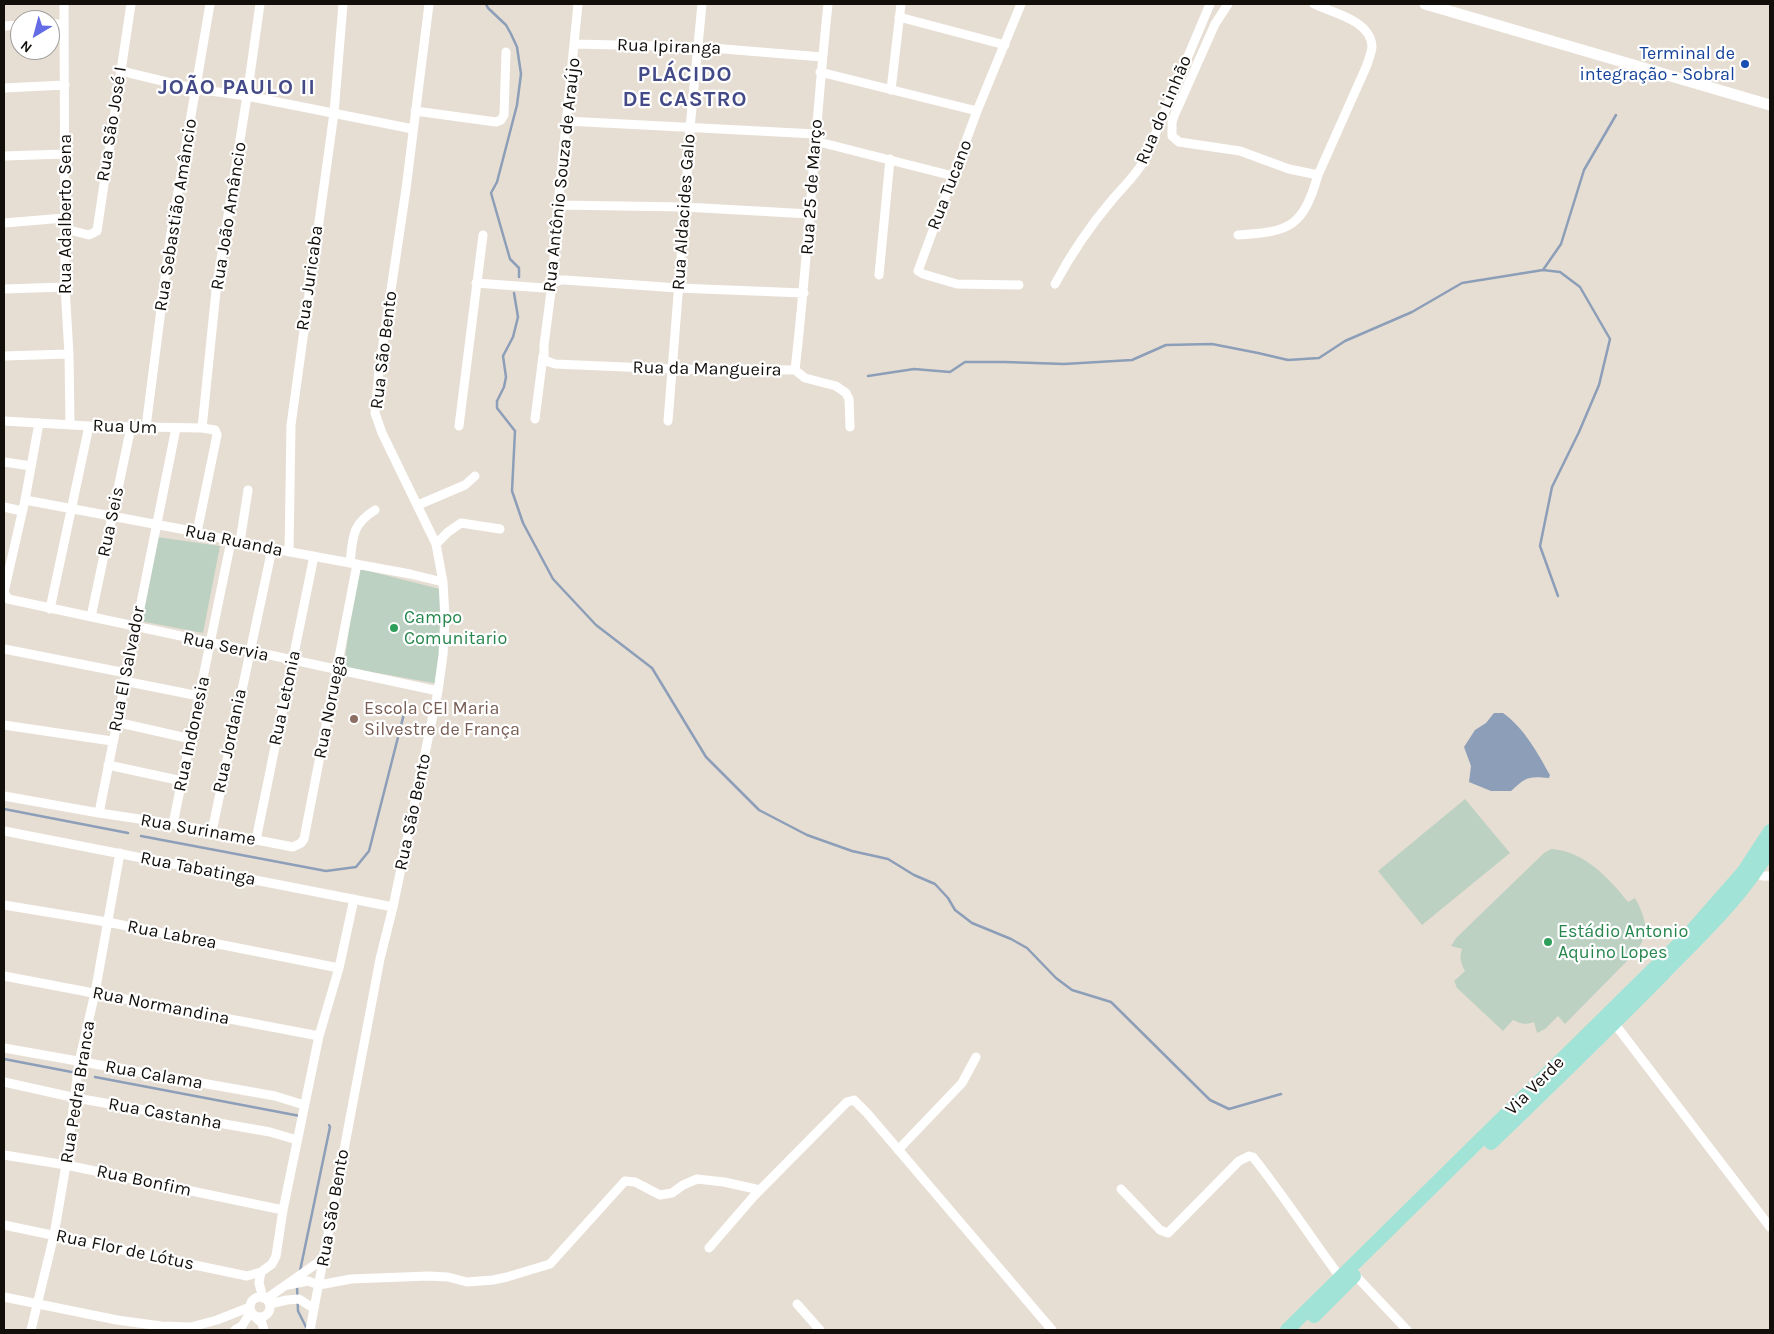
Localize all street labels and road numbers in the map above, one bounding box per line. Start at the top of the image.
street label: Rua Ipiranga [616,34,722,60]
street label: Rua do Linhão [1131,52,1197,168]
street label: Rua Antônio Souza de Araújo [539,57,585,293]
street label: Rua São José I [92,65,132,183]
street label: Rua Sebastião Amâncio [150,117,202,313]
street label: Rua 25 de Março [796,118,828,256]
street label: Rua Aldacides Galo [668,133,700,291]
street label: Rua Adalberto Sena [55,134,77,294]
street label: Rua Tucano [923,137,977,233]
street label: Rua João Amâncio [207,140,251,292]
street label: Rua Juricaba [292,224,328,332]
street label: Rua São Bento [366,290,402,410]
street label: Rua da Mangueira [632,357,782,381]
street label: Rua Um [92,415,158,439]
street label: Rua Seis [93,485,129,559]
street label: Rua Ruanda [183,520,285,562]
street label: Rua El Salvador [104,604,150,734]
street label: Rua Servia [181,627,271,667]
street label: Rua Letonia [264,649,306,747]
street label: Rua Noruega [309,653,351,761]
street label: Rua Indonesia [169,674,215,794]
street label: Rua Jordania [208,687,252,795]
street label: Rua São Bento [390,752,436,872]
street label: Rua Suriname [139,809,257,851]
street label: Rua Tabatinga [138,847,258,891]
street label: Rua Labrea [125,916,219,954]
street label: Rua Normandina [91,982,231,1030]
street label: Rua Pedra Branca [56,1019,100,1165]
street label: Via Verde [1501,1052,1569,1120]
street label: Rua Calama [104,1056,204,1094]
street label: Rua Castanha [107,1093,223,1135]
street label: Rua São Bento [312,1148,354,1268]
street label: Rua Bonfim [95,1160,193,1202]
street label: Rua Flor de Lótus [54,1225,196,1275]

